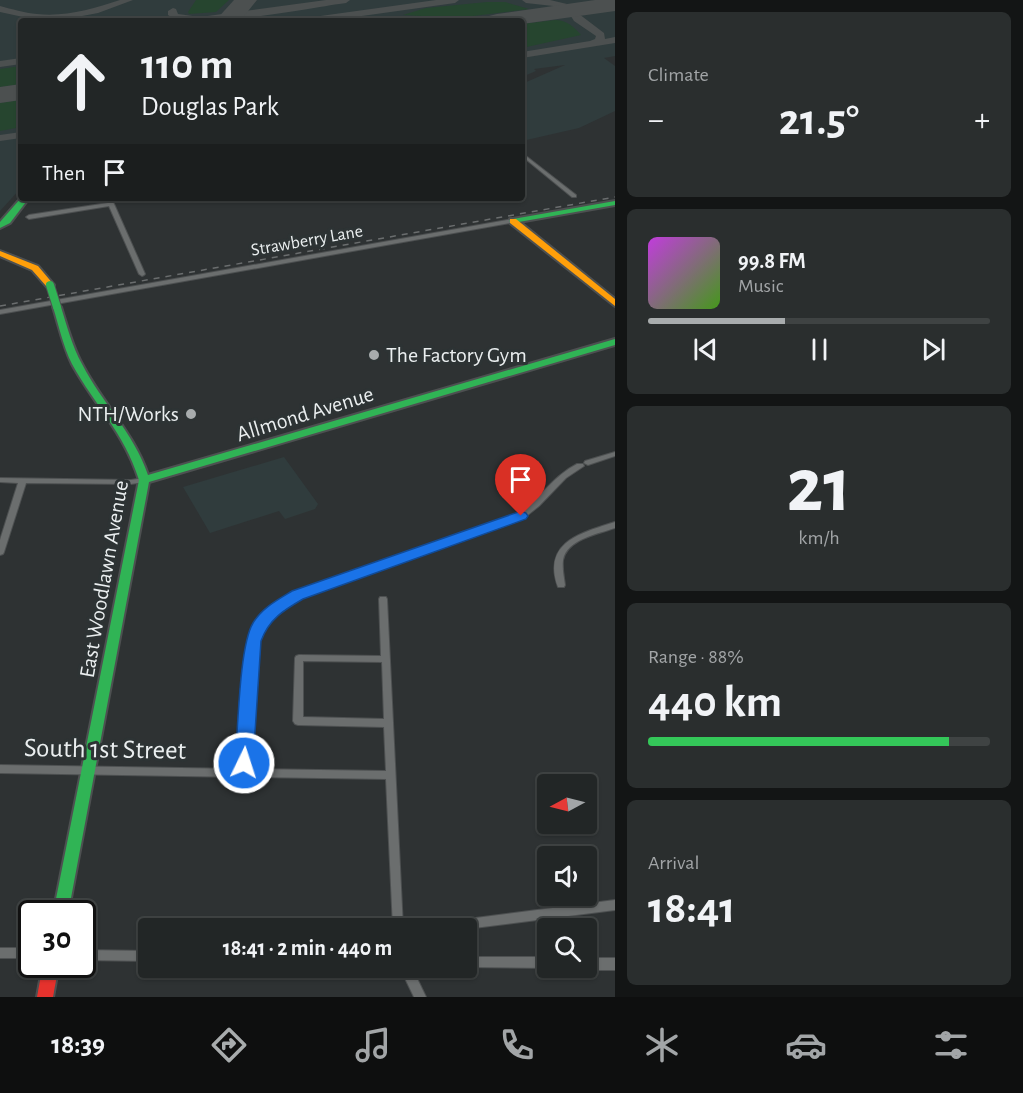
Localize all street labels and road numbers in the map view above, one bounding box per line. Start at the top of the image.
street label: Strawberry Lane [250,222,364,260]
street label: Allmond Avenue [234,383,376,445]
street label: East Woodlawn Avenue [76,479,132,679]
street label: South 1st Street [24,734,187,764]

